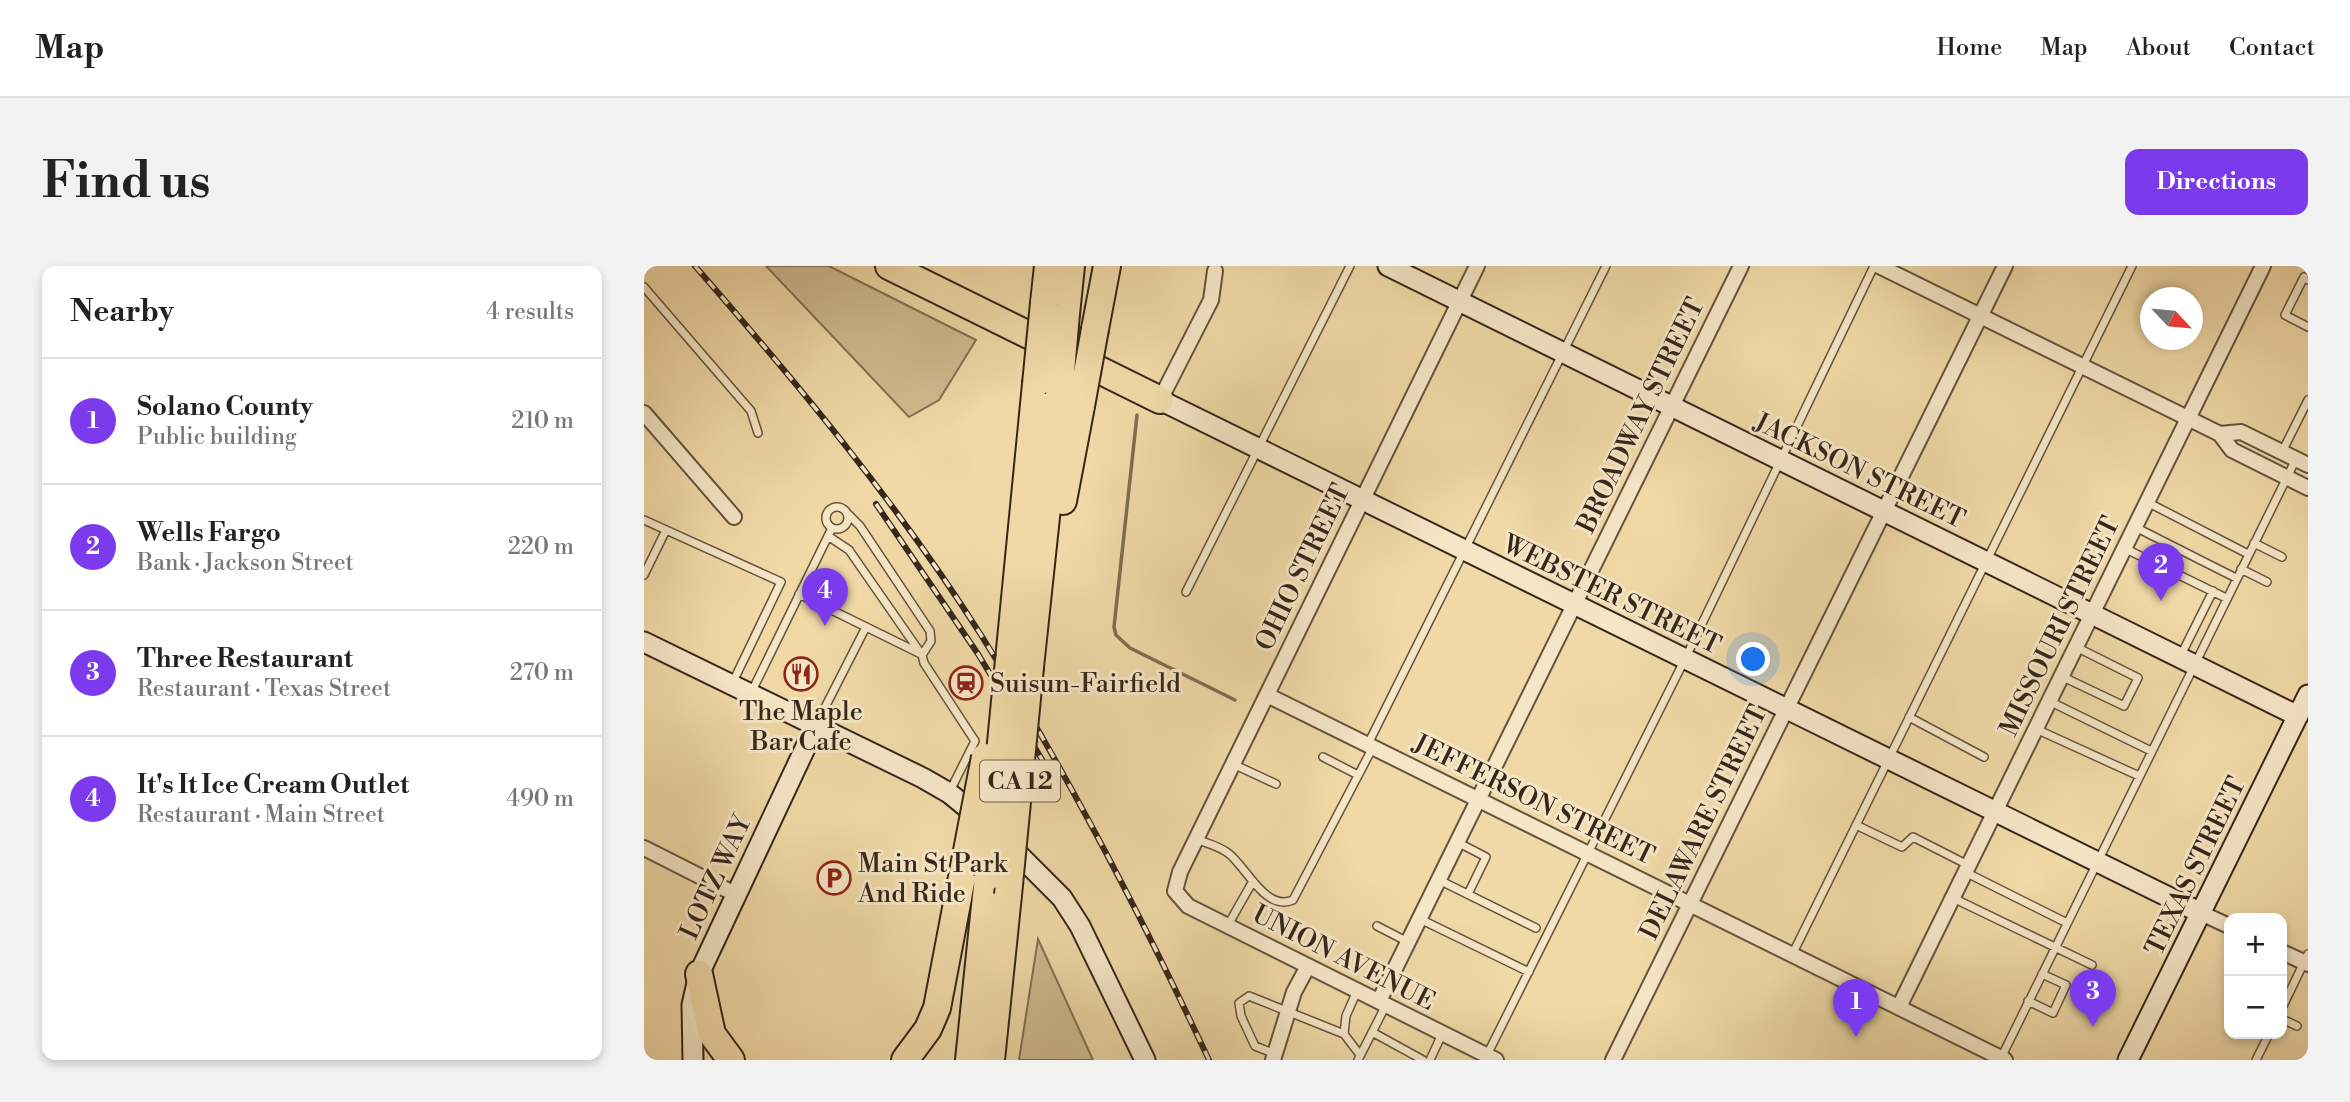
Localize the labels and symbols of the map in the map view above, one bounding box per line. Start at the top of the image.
north arrow [2140,287,2203,350]
street label: BROADWAY STREET [1570,293,1712,539]
street label: JACKSON STREET [1748,406,1970,536]
street label: OHIO STREET [1249,479,1357,656]
street label: MISSOURI STREET [1993,511,2127,742]
street label: WEBSTER STREET [1496,528,1726,662]
pin: 2 [2138,543,2184,601]
pin: 4 [802,568,848,626]
your location [1736,642,1770,676]
restaurant icon: The Maple Bar Cafe [782,655,820,693]
station icon: Suisun-Fairfield [947,664,985,702]
place label: Suisun-Fairfield [990,668,1181,700]
place label: The Maple Bar Cafe [739,696,863,758]
street label: DELAWARE STREET [1633,700,1775,945]
street label: JEFFERSON STREET [1407,727,1659,872]
road number: CA 12 [980,760,1060,802]
street label: TEXAS STREET [2139,772,2253,961]
street label: LOTZ WAY [673,808,759,945]
place label: Main St Park And Ride [857,848,1009,910]
parking icon: Main St Park And Ride [815,859,853,897]
street label: UNION AVENUE [1247,898,1440,1018]
pin: 3 [2070,969,2116,1027]
pin: 1 [1833,979,1879,1037]

